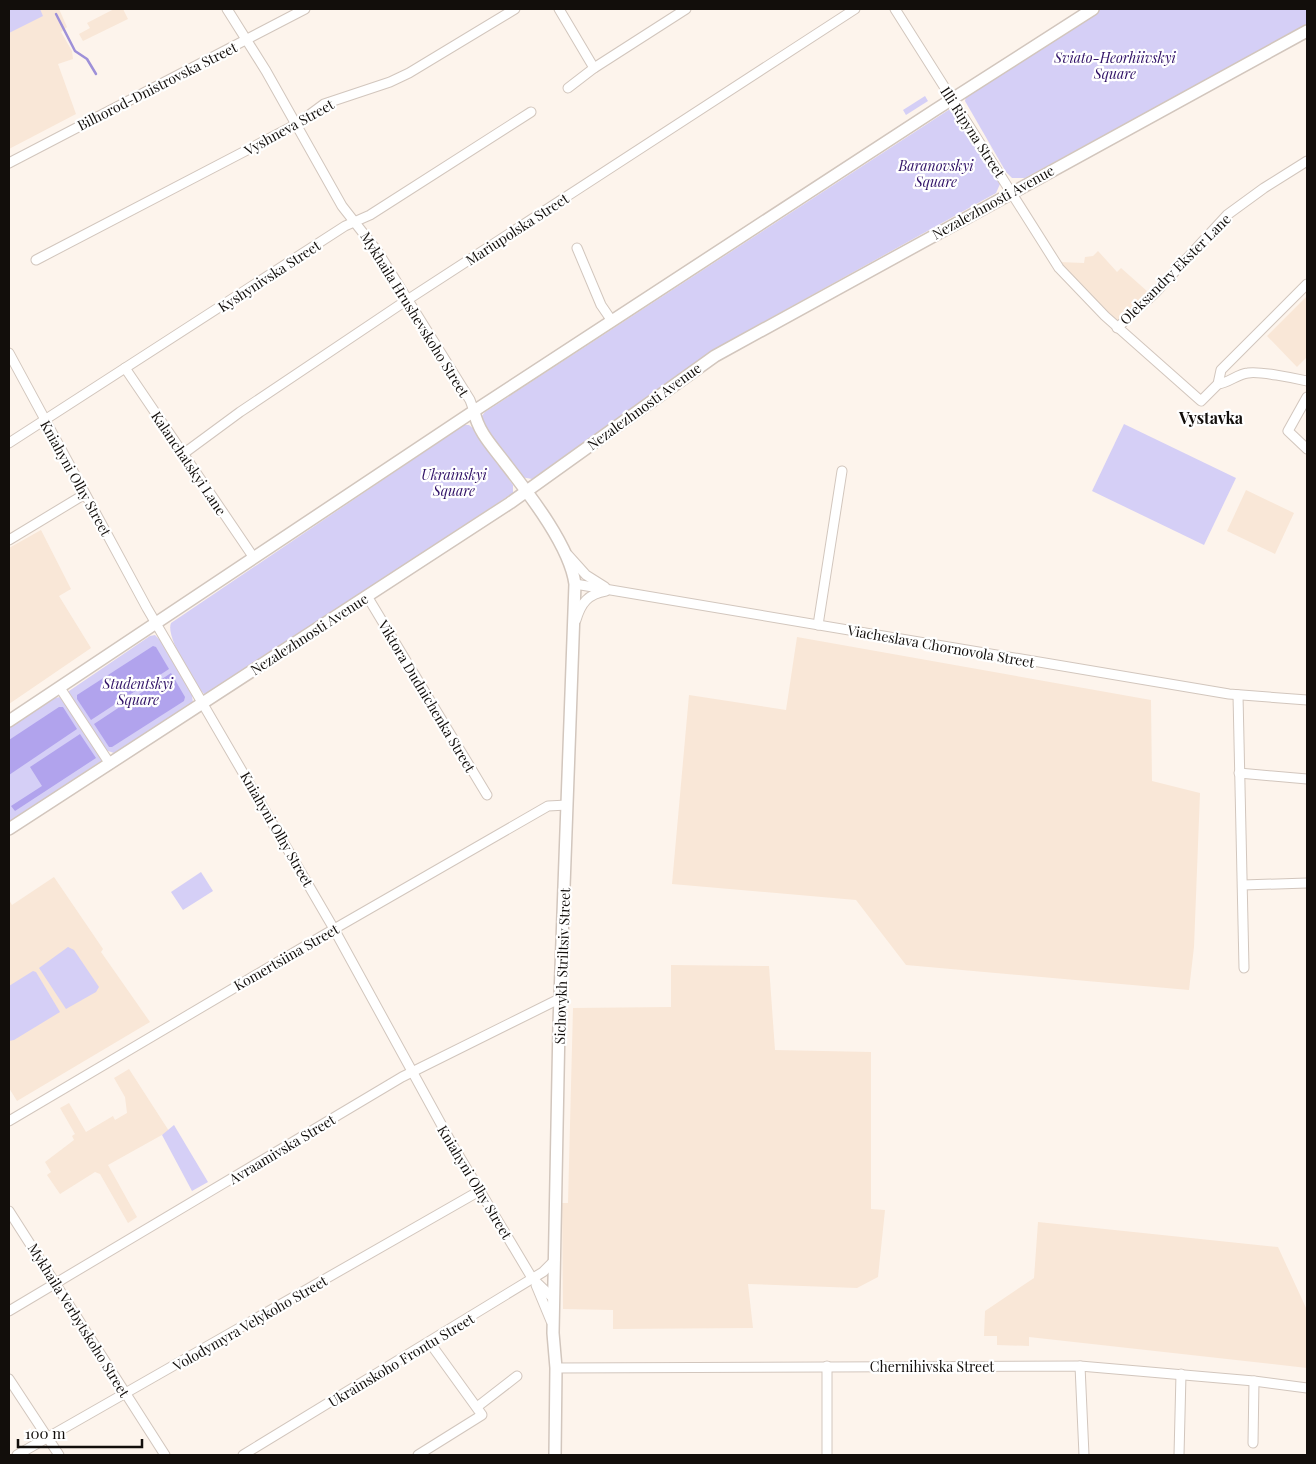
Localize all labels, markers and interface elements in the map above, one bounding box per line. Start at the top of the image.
street label: Bilhorod-Dnistrovska Street [74,37,241,135]
park label: Sviato-Heorhiivskyi Square [1053,48,1176,83]
street label: Illi Ripyna Street [936,83,1010,182]
street label: Vyshneva Street [240,94,338,160]
park label: Baranovskyi Square [897,156,974,191]
street label: Nezalezhnosti Avenue [929,161,1057,243]
street label: Mariupolska Street [462,188,573,269]
street label: Oleksandry Ekster Lane [1115,209,1235,329]
street label: Mykhaila Hrushevskoho Street [356,228,474,401]
street label: Kyshynivska Street [214,235,325,316]
street label: Nezalezhnosti Avenue [583,358,705,454]
street label: Kalanchatskyi Lane [147,407,231,519]
district label: Vystavka [1178,407,1244,428]
street label: Kniahyni Olhy Street [36,417,116,540]
park label: Ukrainskyi Square [421,465,488,500]
street label: Nezalezhnosti Avenue [246,589,372,679]
street label: Viktora Dudnichenka Street [373,616,481,776]
street label: Viacheslava Chornovola Street [845,620,1037,672]
park label: Studentskyi Square [102,674,174,709]
street label: Kniahyni Olhy Street [236,768,318,891]
street label: Sichovykh Striltsiv Street [550,886,574,1045]
street label: Komertsiina Street [230,919,343,995]
street label: Avraamivska Street [224,1109,340,1189]
street label: Kniahyni Olhy Street [433,1121,517,1243]
street label: Mykhaila Verbytskoho Street [24,1240,135,1401]
street label: Volodymyra Velykoho Street [168,1270,332,1376]
street label: Ukrainskoho Frontu Street [324,1308,478,1411]
street label: Chernihivska Street [870,1357,995,1376]
scale bar [18,1416,141,1448]
text: 100 m [25,1423,66,1443]

